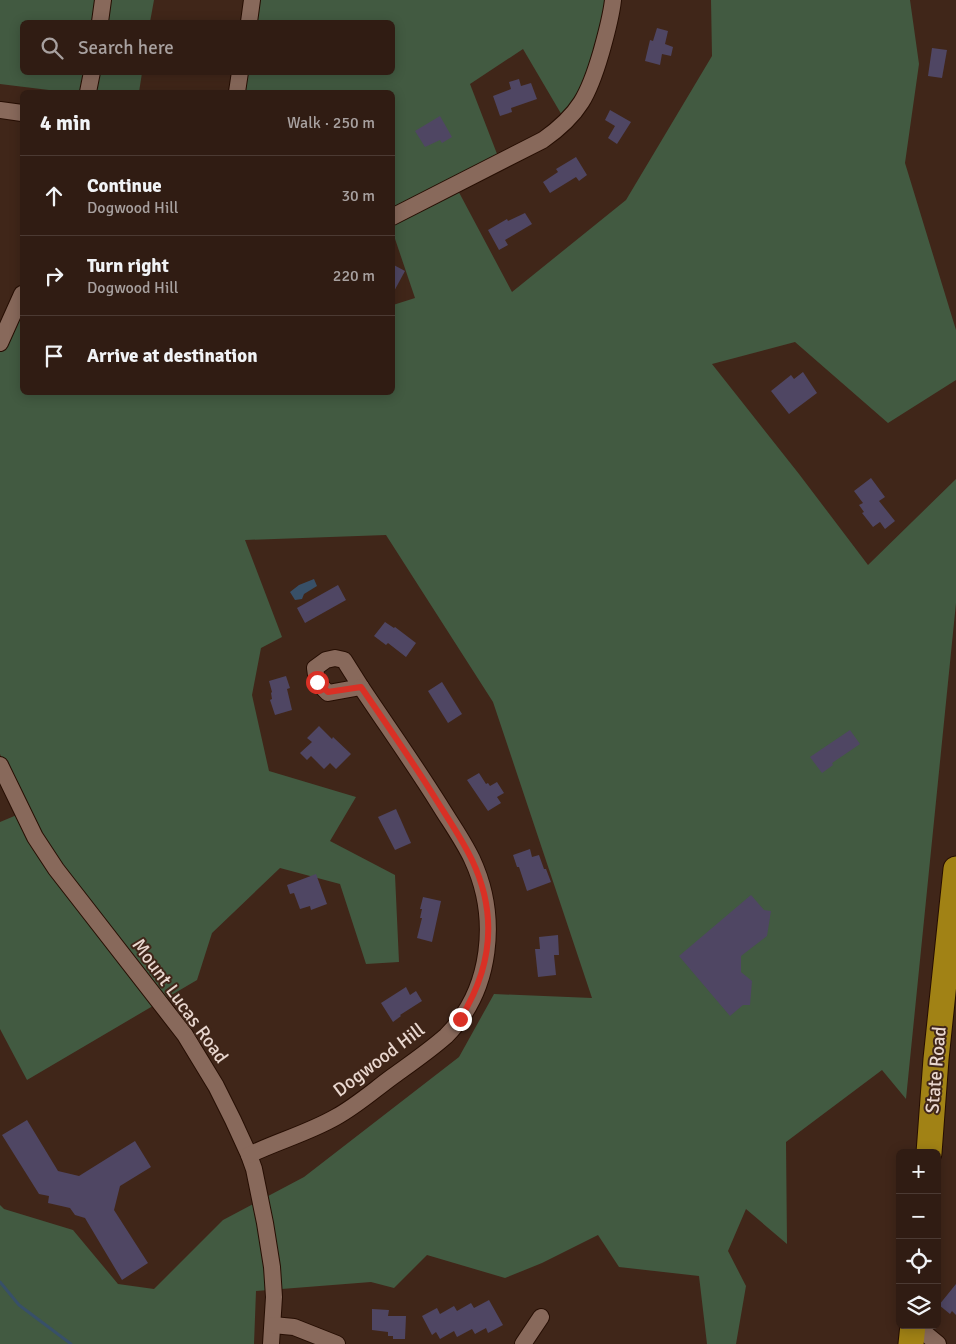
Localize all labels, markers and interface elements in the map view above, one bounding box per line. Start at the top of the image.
search box [20,20,395,75]
icon: search [38,34,66,62]
text: Search here [78,36,174,60]
text: 4 min [40,110,91,136]
text: Walk · 250 m [287,113,375,133]
text: Continue [87,174,162,198]
icon: ahead [40,182,68,210]
text: 30 m [341,186,375,206]
text: Dogwood Hill [87,198,178,218]
text: Turn right [87,254,169,278]
icon: right [40,262,68,290]
text: 220 m [333,266,375,286]
text: Dogwood Hill [87,278,178,298]
icon: arrive [40,342,68,370]
text: Arrive at destination [87,344,258,368]
route start [306,671,329,694]
street label: Mount Lucas Road [127,934,233,1068]
route end [449,1008,472,1031]
street label: Dogwood Hill [328,1018,430,1102]
street label: State Road [920,1025,952,1115]
map controls [896,1149,941,1329]
button: + [896,1149,941,1194]
button: − [896,1194,941,1239]
button: locate [896,1239,941,1284]
button: layers [896,1284,941,1329]

